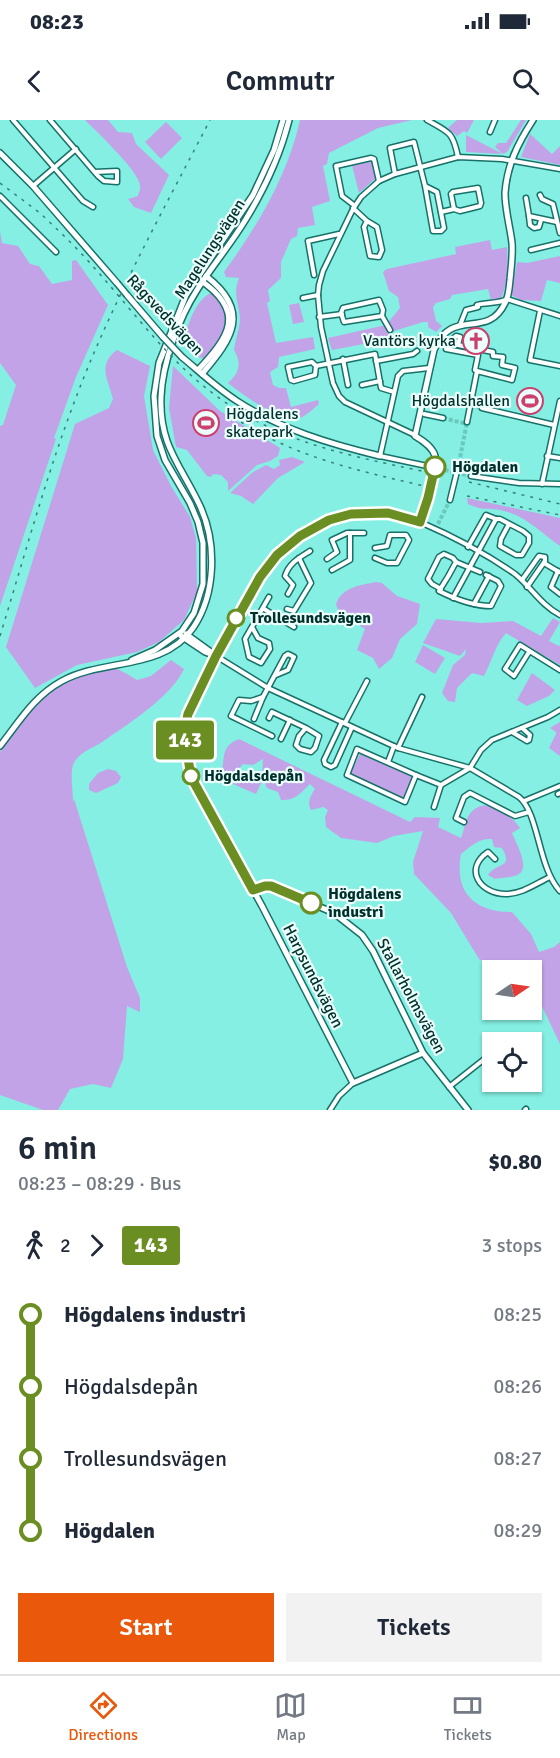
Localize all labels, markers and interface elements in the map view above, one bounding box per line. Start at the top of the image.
text: 08:23 [30,8,84,35]
icon: back [18,65,51,98]
text: Commutr [226,65,334,98]
icon: search [509,65,542,98]
street label: Magelungsvägen [170,195,250,303]
street label: Rågsvedsvägen [122,270,208,360]
church icon: Vantörs kyrka [461,326,491,356]
place label: Vantörs kyrka [363,331,456,351]
sports icon: Högdalshallen [515,386,545,416]
place label: Högdalshallen [412,391,510,411]
place label: Högdalens skatepark [226,404,298,442]
sports icon: Högdalens skatepark [191,408,221,438]
marker: Högdalen [424,456,446,478]
place label: Högdalen [452,457,519,477]
place label: Trollesundsvägen [250,608,371,628]
marker: Trollesundsvägen [227,609,245,627]
line badge: 143 [150,720,219,760]
text: 143 [168,727,202,753]
place label: Högdalsdepån [204,766,303,786]
marker: Högdalsdepån [182,767,200,785]
place label: Högdalens industri [328,884,401,922]
marker: Högdalens industri [300,892,322,914]
street label: Harpsundsvägen [278,921,348,1031]
street label: Stallarholmsvägen [372,935,450,1057]
north arrow [482,960,542,1020]
map controls [482,960,542,1092]
button: locate [482,1032,542,1092]
text: 6 min [18,1128,97,1169]
text: $0.80 [488,1148,542,1175]
text: 08:23 – 08:29 · Bus [18,1171,181,1196]
icon: walk [18,1229,51,1262]
icon: forward [80,1229,113,1262]
text: 143 [134,1232,168,1258]
text: 2 [60,1233,71,1258]
text: 3 stops [481,1233,542,1258]
text: Högdalens industri [64,1301,246,1328]
text: 08:25 [493,1302,542,1327]
text: Högdalsdepån [64,1373,198,1400]
text: 08:26 [493,1374,542,1399]
text: Trollesundsvägen [64,1445,227,1472]
text: 08:27 [493,1446,542,1471]
text: Högdalen [64,1517,155,1544]
text: 08:29 [493,1518,542,1543]
button: Start [18,1593,274,1662]
button: Tickets [286,1593,542,1662]
tab: Directions [68,1689,138,1745]
tab: Map [274,1689,307,1745]
tab: Tickets [444,1689,492,1745]

